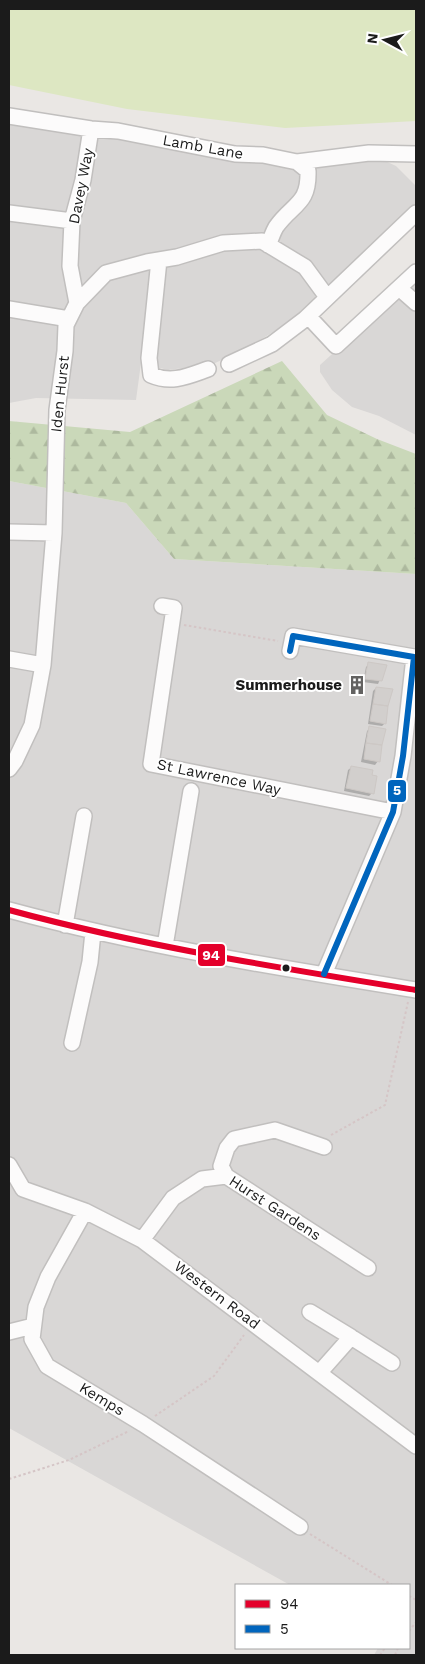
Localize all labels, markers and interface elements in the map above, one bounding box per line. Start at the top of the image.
north arrow [360,15,410,65]
text: N [364,32,381,45]
street label: Lamb Lane [161,131,245,163]
street label: Davey Way [65,146,97,225]
street label: Iden Hurst [47,354,73,433]
building icon: Summerhouse [346,674,368,696]
place label: Summerhouse [235,676,342,694]
street label: St Lawrence Way [155,755,283,799]
line badge: 5 [387,779,407,803]
text: 5 [393,782,401,798]
line badge: 94 [197,943,226,967]
text: 94 [202,947,220,963]
unlabelled marker [281,963,291,973]
street label: Hurst Gardens [226,1172,324,1244]
street label: Western Road [171,1257,263,1333]
street label: Kemps [76,1379,128,1419]
legend [235,1584,410,1649]
text: 94 [280,1595,298,1613]
text: 5 [280,1620,289,1638]

